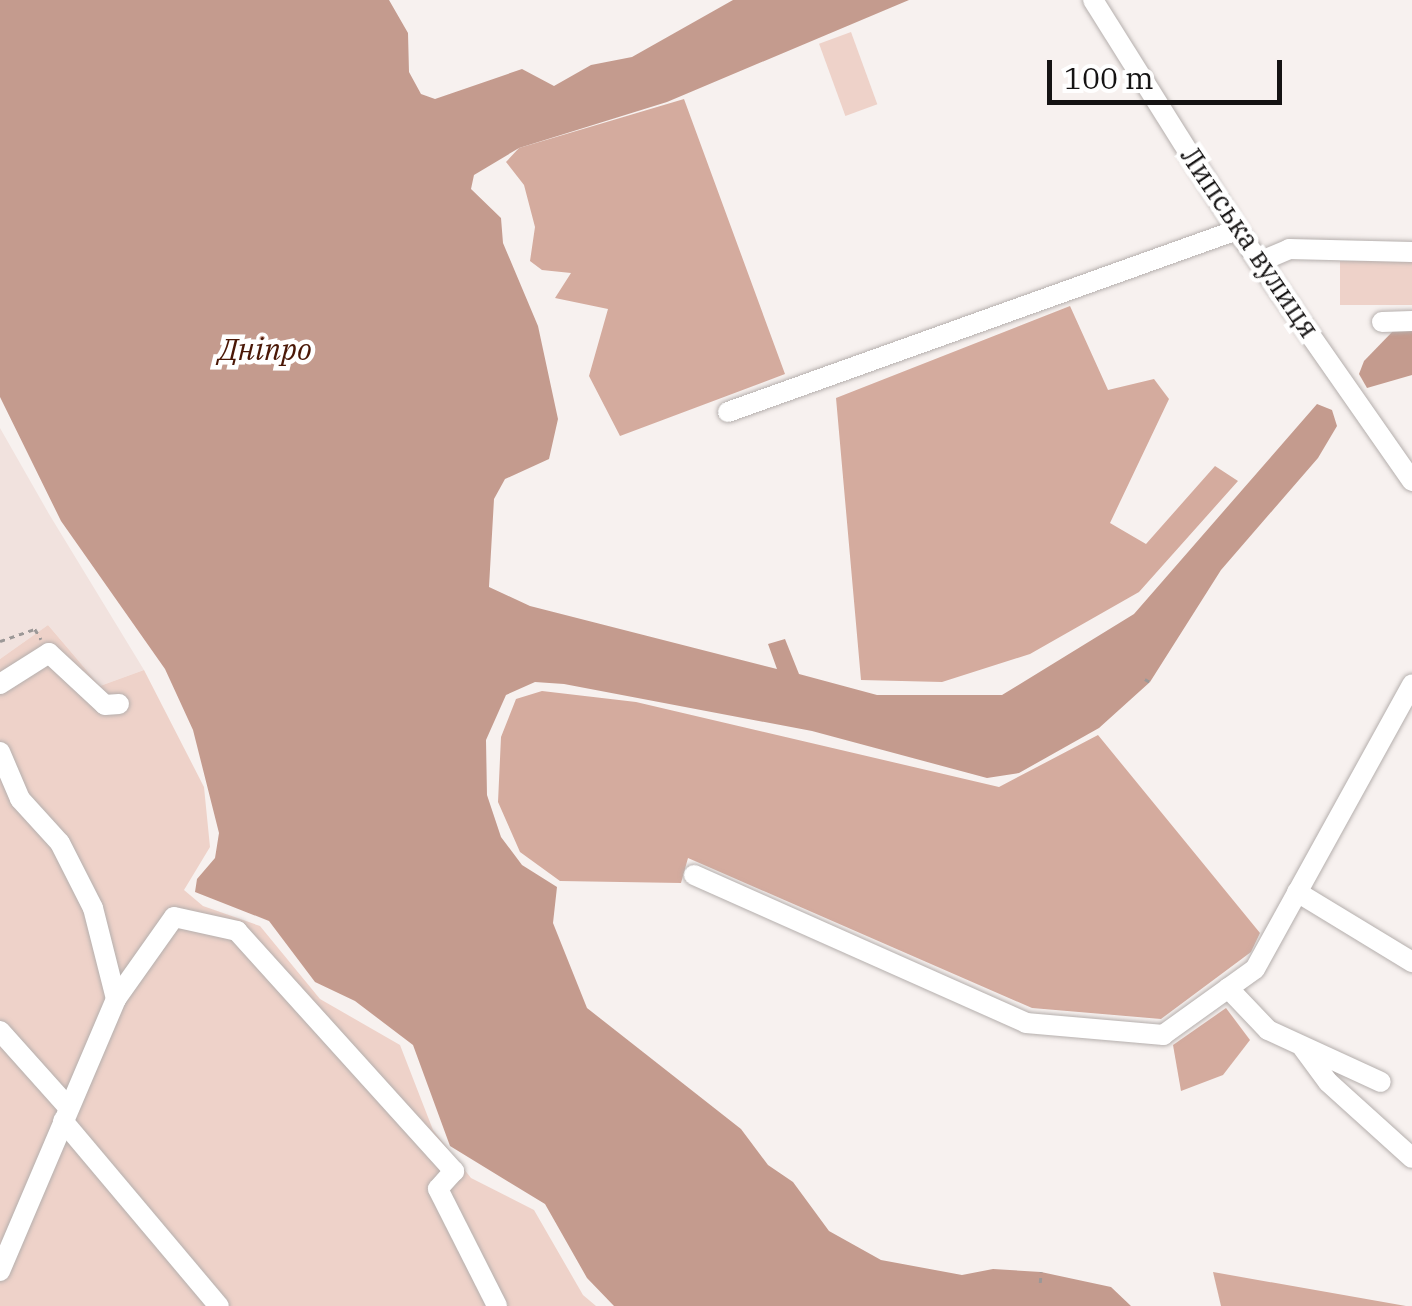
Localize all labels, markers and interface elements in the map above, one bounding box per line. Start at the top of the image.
scale bar [1052,40,1287,102]
text: 100 m [1064,58,1154,97]
street label: Липська вулиця [1174,140,1326,344]
water label: Дніпро [218,331,312,367]

